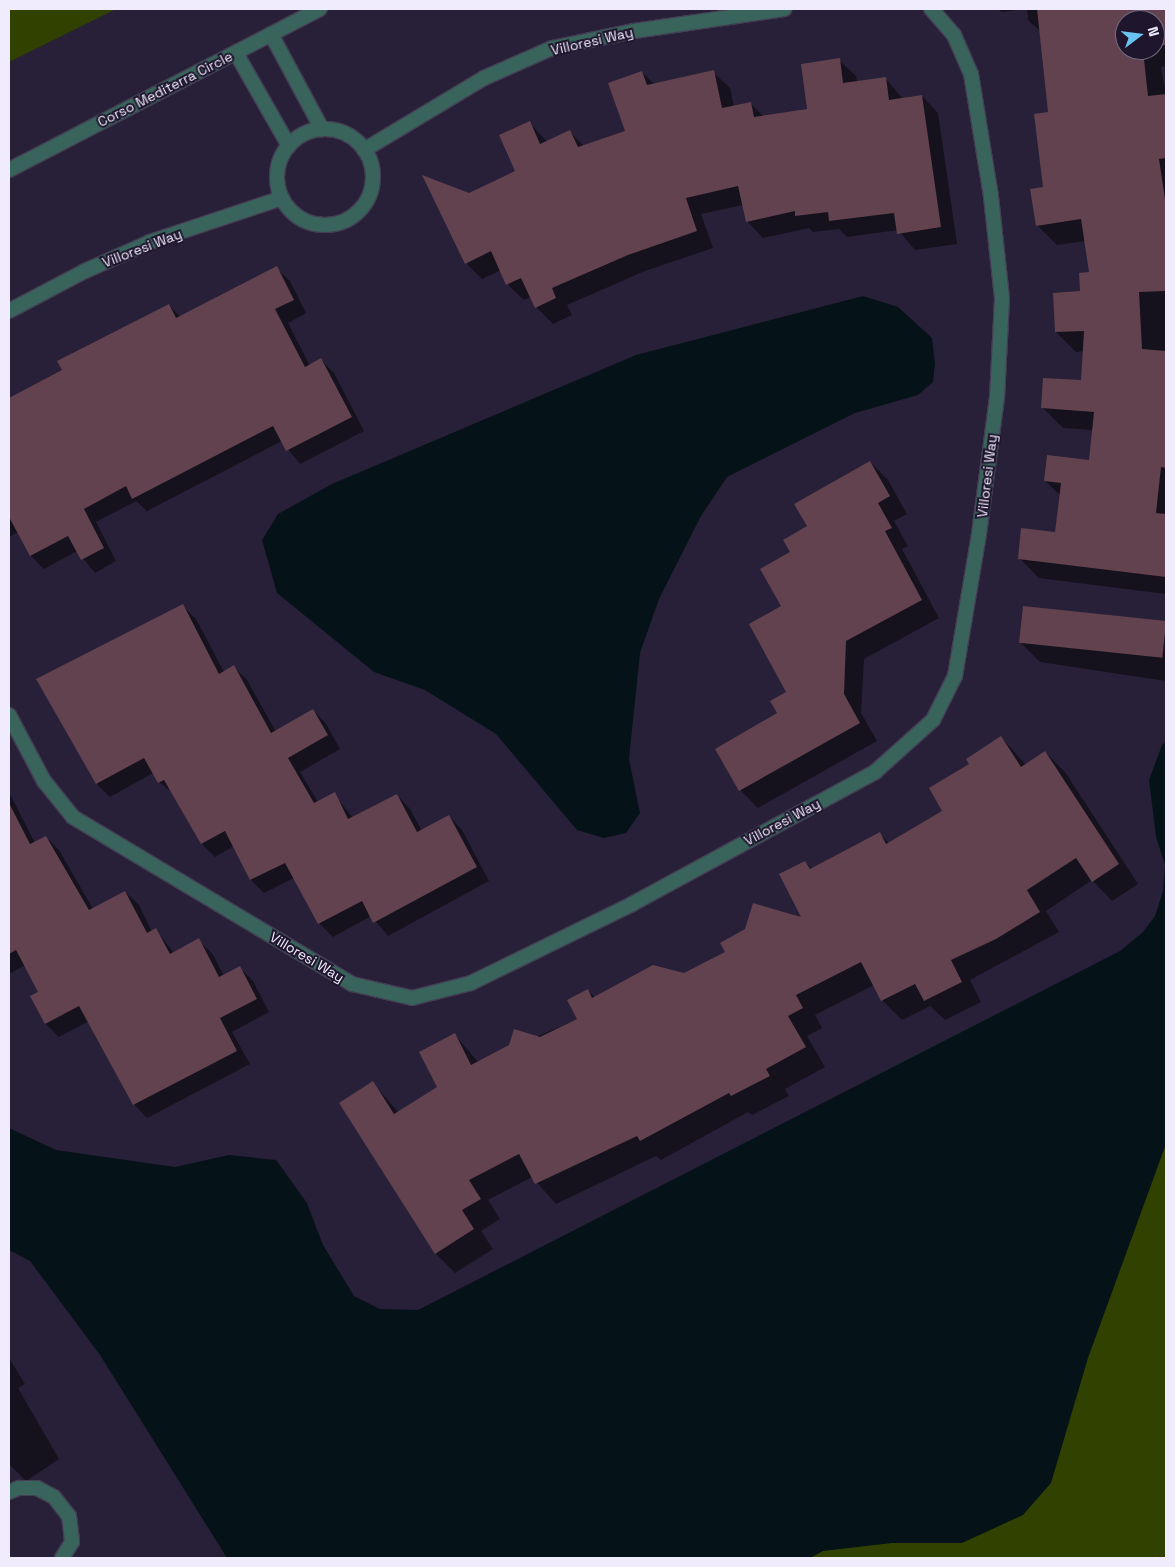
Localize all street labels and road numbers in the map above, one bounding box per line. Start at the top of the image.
street label: Villoresi Way [549,23,635,59]
street label: Corso Mediterra Circle [95,48,235,130]
street label: Villoresi Way [100,225,184,271]
street label: Villoresi Way [974,433,1000,519]
street label: Villoresi Way [741,795,823,849]
street label: Villoresi Way [267,928,347,986]

